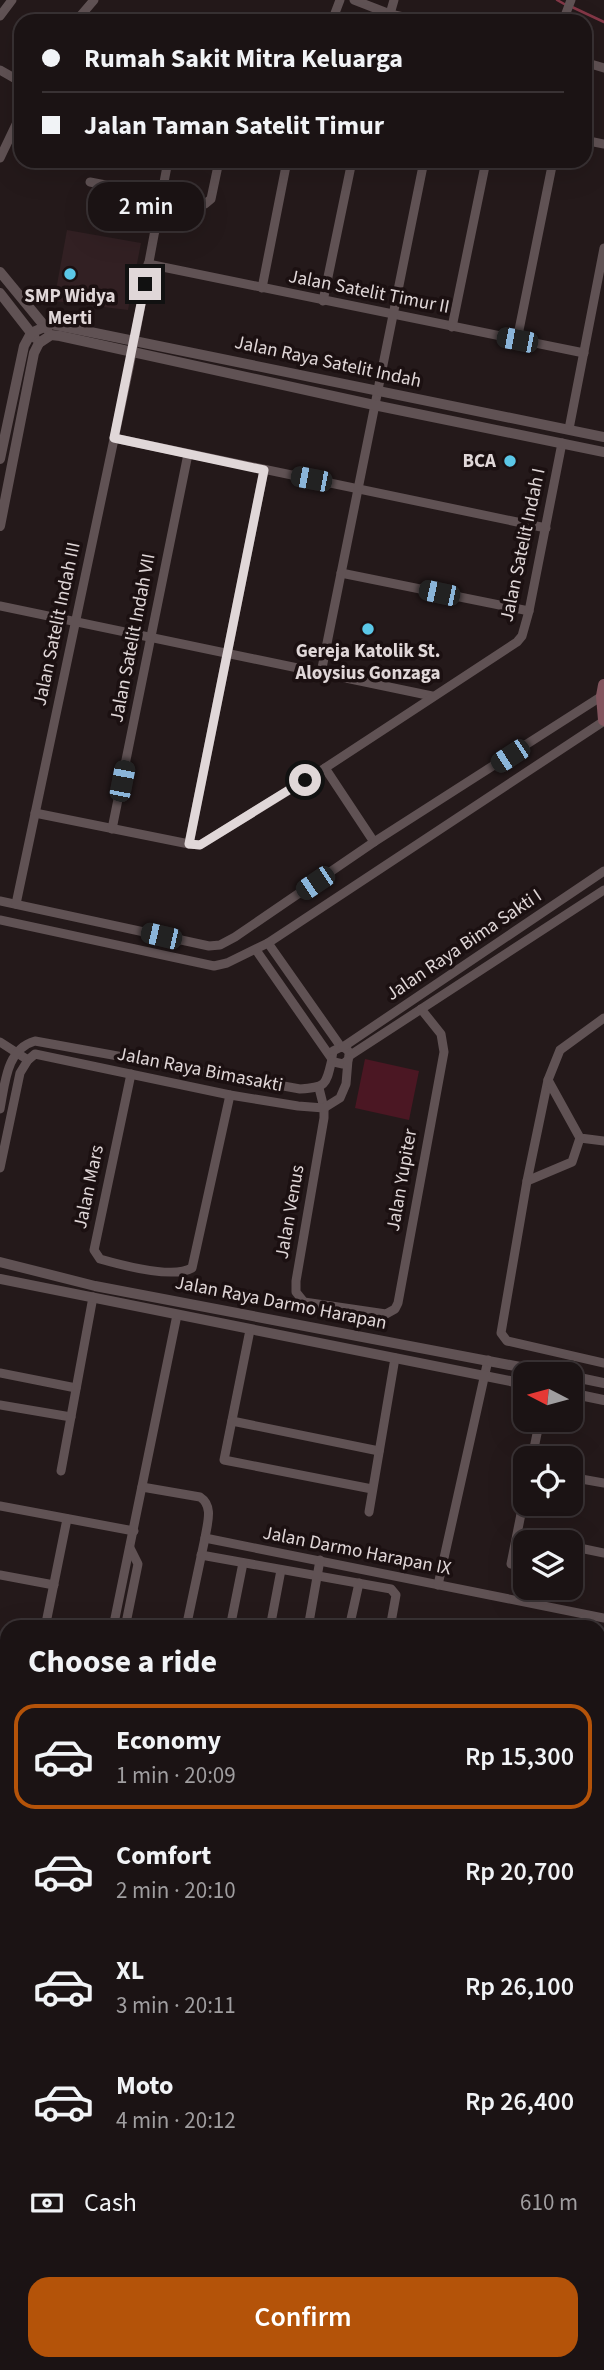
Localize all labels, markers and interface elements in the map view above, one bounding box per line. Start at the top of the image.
text: Rumah Sakit Mitra Keluarga [84,40,403,77]
text: Jalan Taman Satelit Timur [84,107,384,144]
callout: 2 min [87,182,203,232]
text: 2 min [119,190,173,223]
street label: Jalan Satelit Timur II [286,263,452,321]
marker: SMP Widya Merti [62,266,78,282]
route end [129,268,161,300]
place label: SMP Widya Merti [24,283,116,332]
car [495,326,540,354]
street label: Jalan Raya Satelit Indah [232,329,424,395]
place label: BCA [463,448,496,475]
marker: BCA [502,453,518,469]
car [289,465,334,493]
street label: Jalan Satelit Indah I [494,466,552,624]
street label: Jalan Satelit Indah III [26,540,88,708]
street label: Jalan Satelit Indah VII [103,551,163,725]
car [417,578,462,608]
marker: Gereja Katolik St. Aloysius Gonzaga [360,621,376,637]
place label: Gereja Katolik St. Aloysius Gonzaga [294,638,441,687]
car [487,736,534,776]
car [108,758,137,804]
route start [289,764,321,796]
car [292,863,339,903]
street label: Jalan Raya Bima Sakti I [381,883,547,1007]
car [139,921,184,951]
street label: Jalan Raya Bimasakti [115,1041,285,1099]
street label: Jalan Yupiter [380,1126,424,1233]
street label: Jalan Mars [67,1143,111,1231]
street label: Jalan Venus [268,1163,312,1261]
street label: Jalan Raya Darmo Harapan [173,1269,389,1337]
north arrow [513,1362,583,1432]
map controls [513,1362,583,1600]
button: locate [513,1446,583,1516]
street label: Jalan Darmo Harapan IX [260,1519,454,1583]
button: layers [513,1530,583,1600]
text: Choose a ride [28,1639,217,1685]
text: Economy [116,1722,221,1759]
icon: car [32,1725,95,1788]
text: Rp 15,300 [465,1738,574,1775]
text: 1 min · 20:09 [116,1759,236,1792]
text: Comfort [116,1837,211,1874]
icon: car [32,1840,95,1903]
text: Rp 20,700 [465,1853,574,1890]
text: 2 min · 20:10 [116,1874,236,1907]
text: XL [116,1952,144,1989]
icon: car [32,1955,95,2018]
text: Rp 26,100 [465,1968,574,2005]
text: 3 min · 20:11 [116,1989,236,2022]
text: Moto [116,2067,173,2104]
icon: car [32,2070,95,2133]
text: Rp 26,400 [465,2083,574,2120]
text: 4 min · 20:12 [116,2104,236,2137]
icon: cash [28,2184,66,2222]
text: Cash [84,2184,137,2221]
text: 610 m [520,2186,578,2219]
button: Confirm [28,2277,578,2357]

